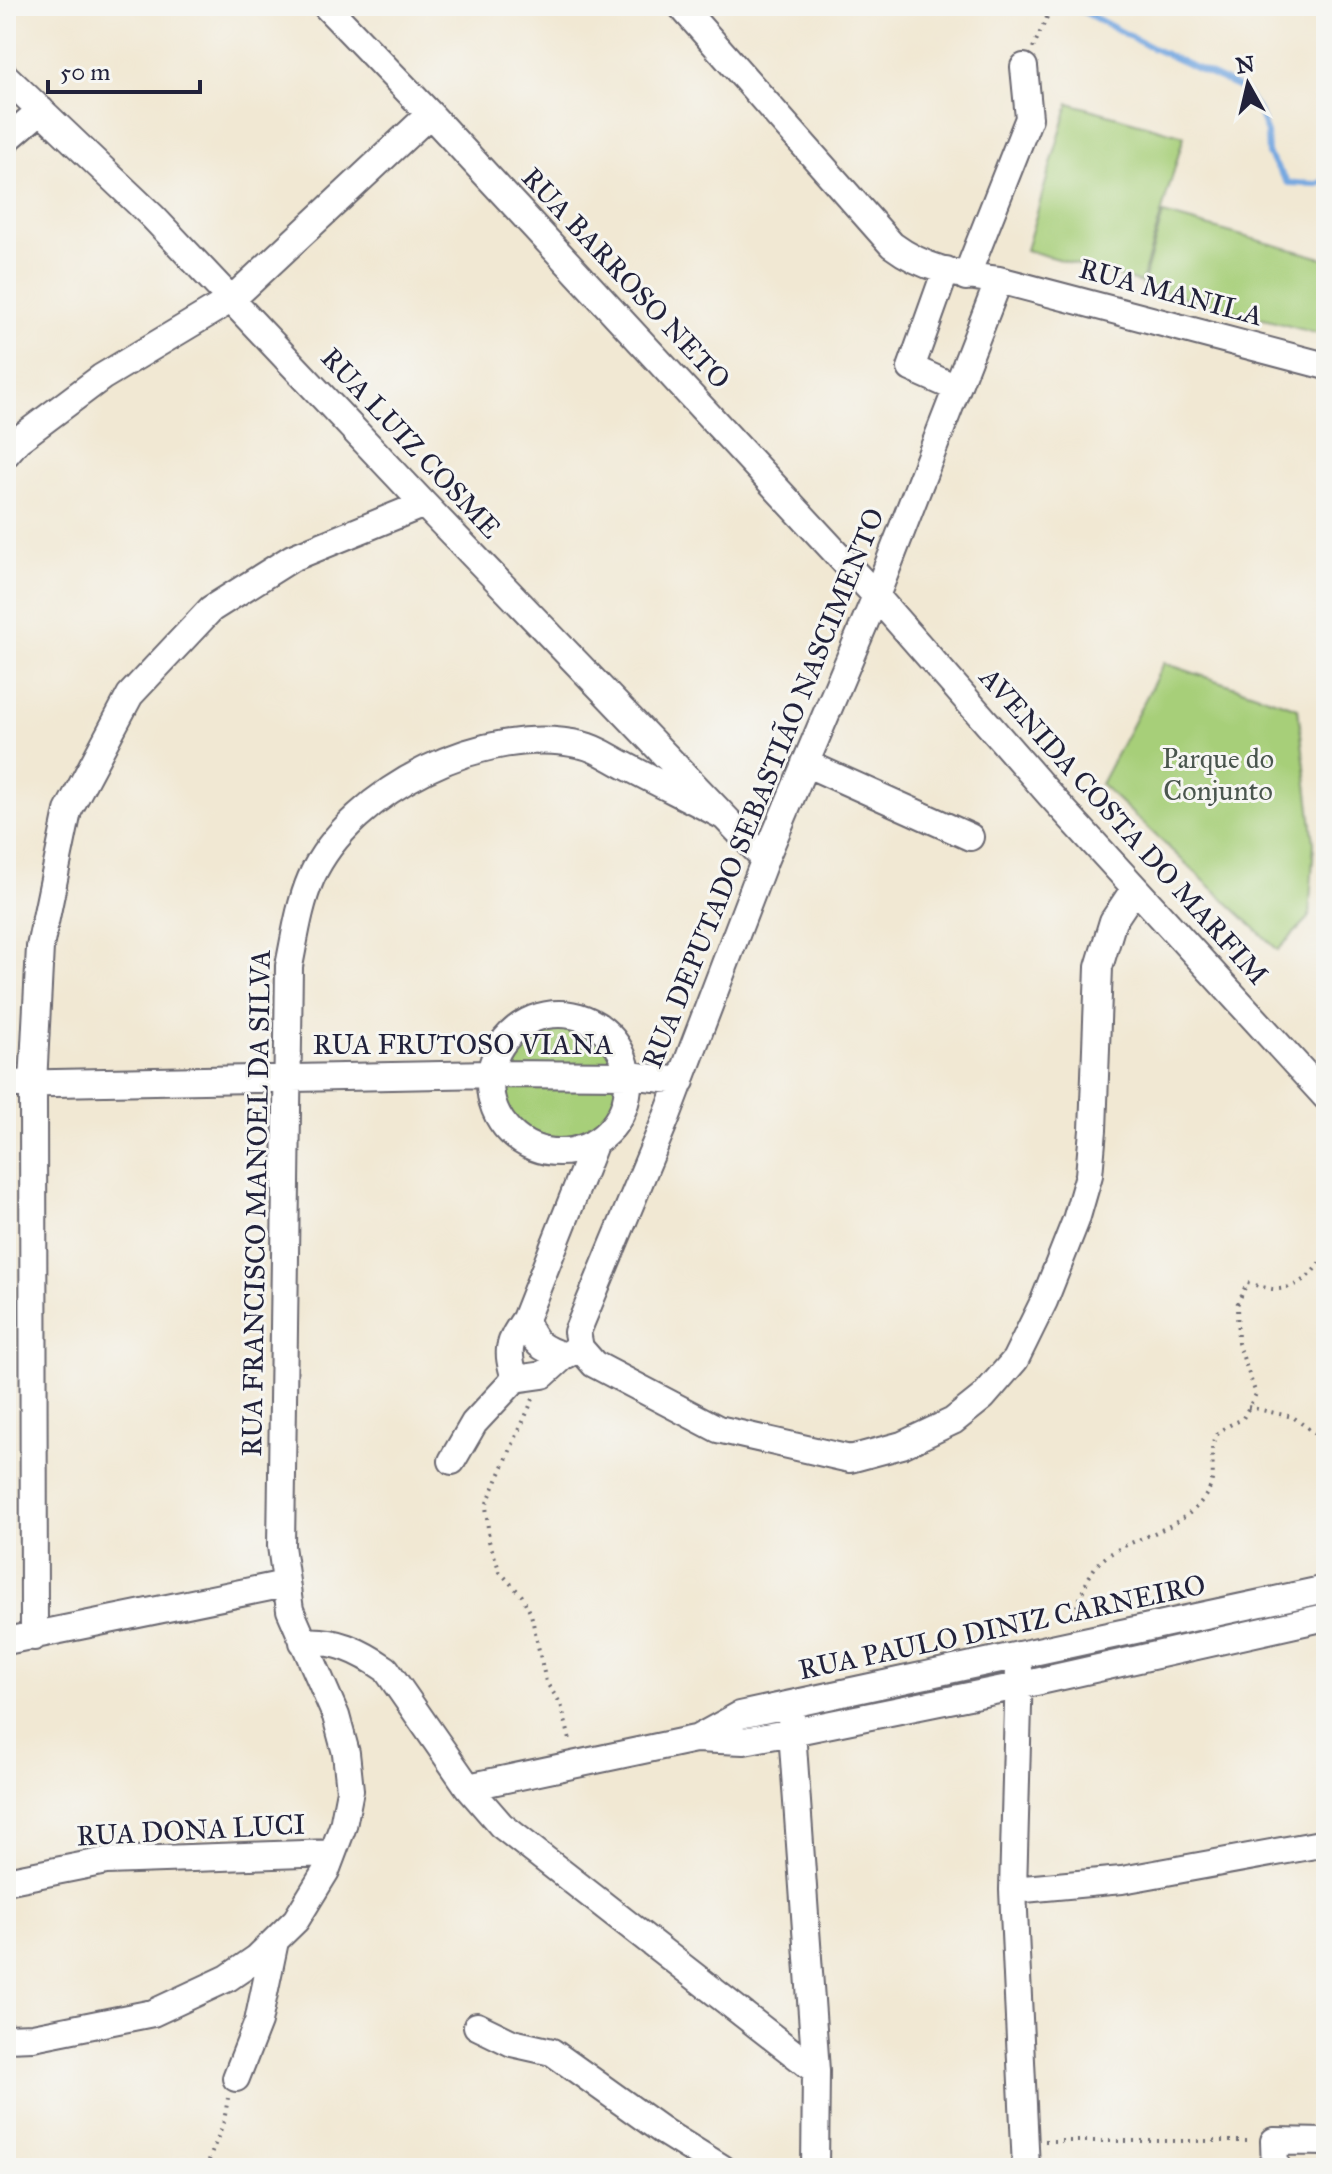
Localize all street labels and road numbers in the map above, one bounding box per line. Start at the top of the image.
street label: RUA BARROSO NETO [514,160,738,396]
street label: RUA MANILA [1075,251,1267,333]
street label: RUA LUIZ COSME [314,340,508,546]
street label: RUA DEPUTADO SEBASTIÃO NASCIMENTO [634,503,892,1073]
street label: AVENIDA COSTA DO MARFIM [972,659,1276,992]
street label: RUA FRANCISCO MANOEL DA SILVA [234,949,278,1457]
street label: RUA FRUTOSO VIANA [313,1027,613,1062]
street label: RUA PAULO DINIZ CARNEIRO [795,1567,1209,1687]
street label: RUA DONA LUCI [76,1807,306,1853]

